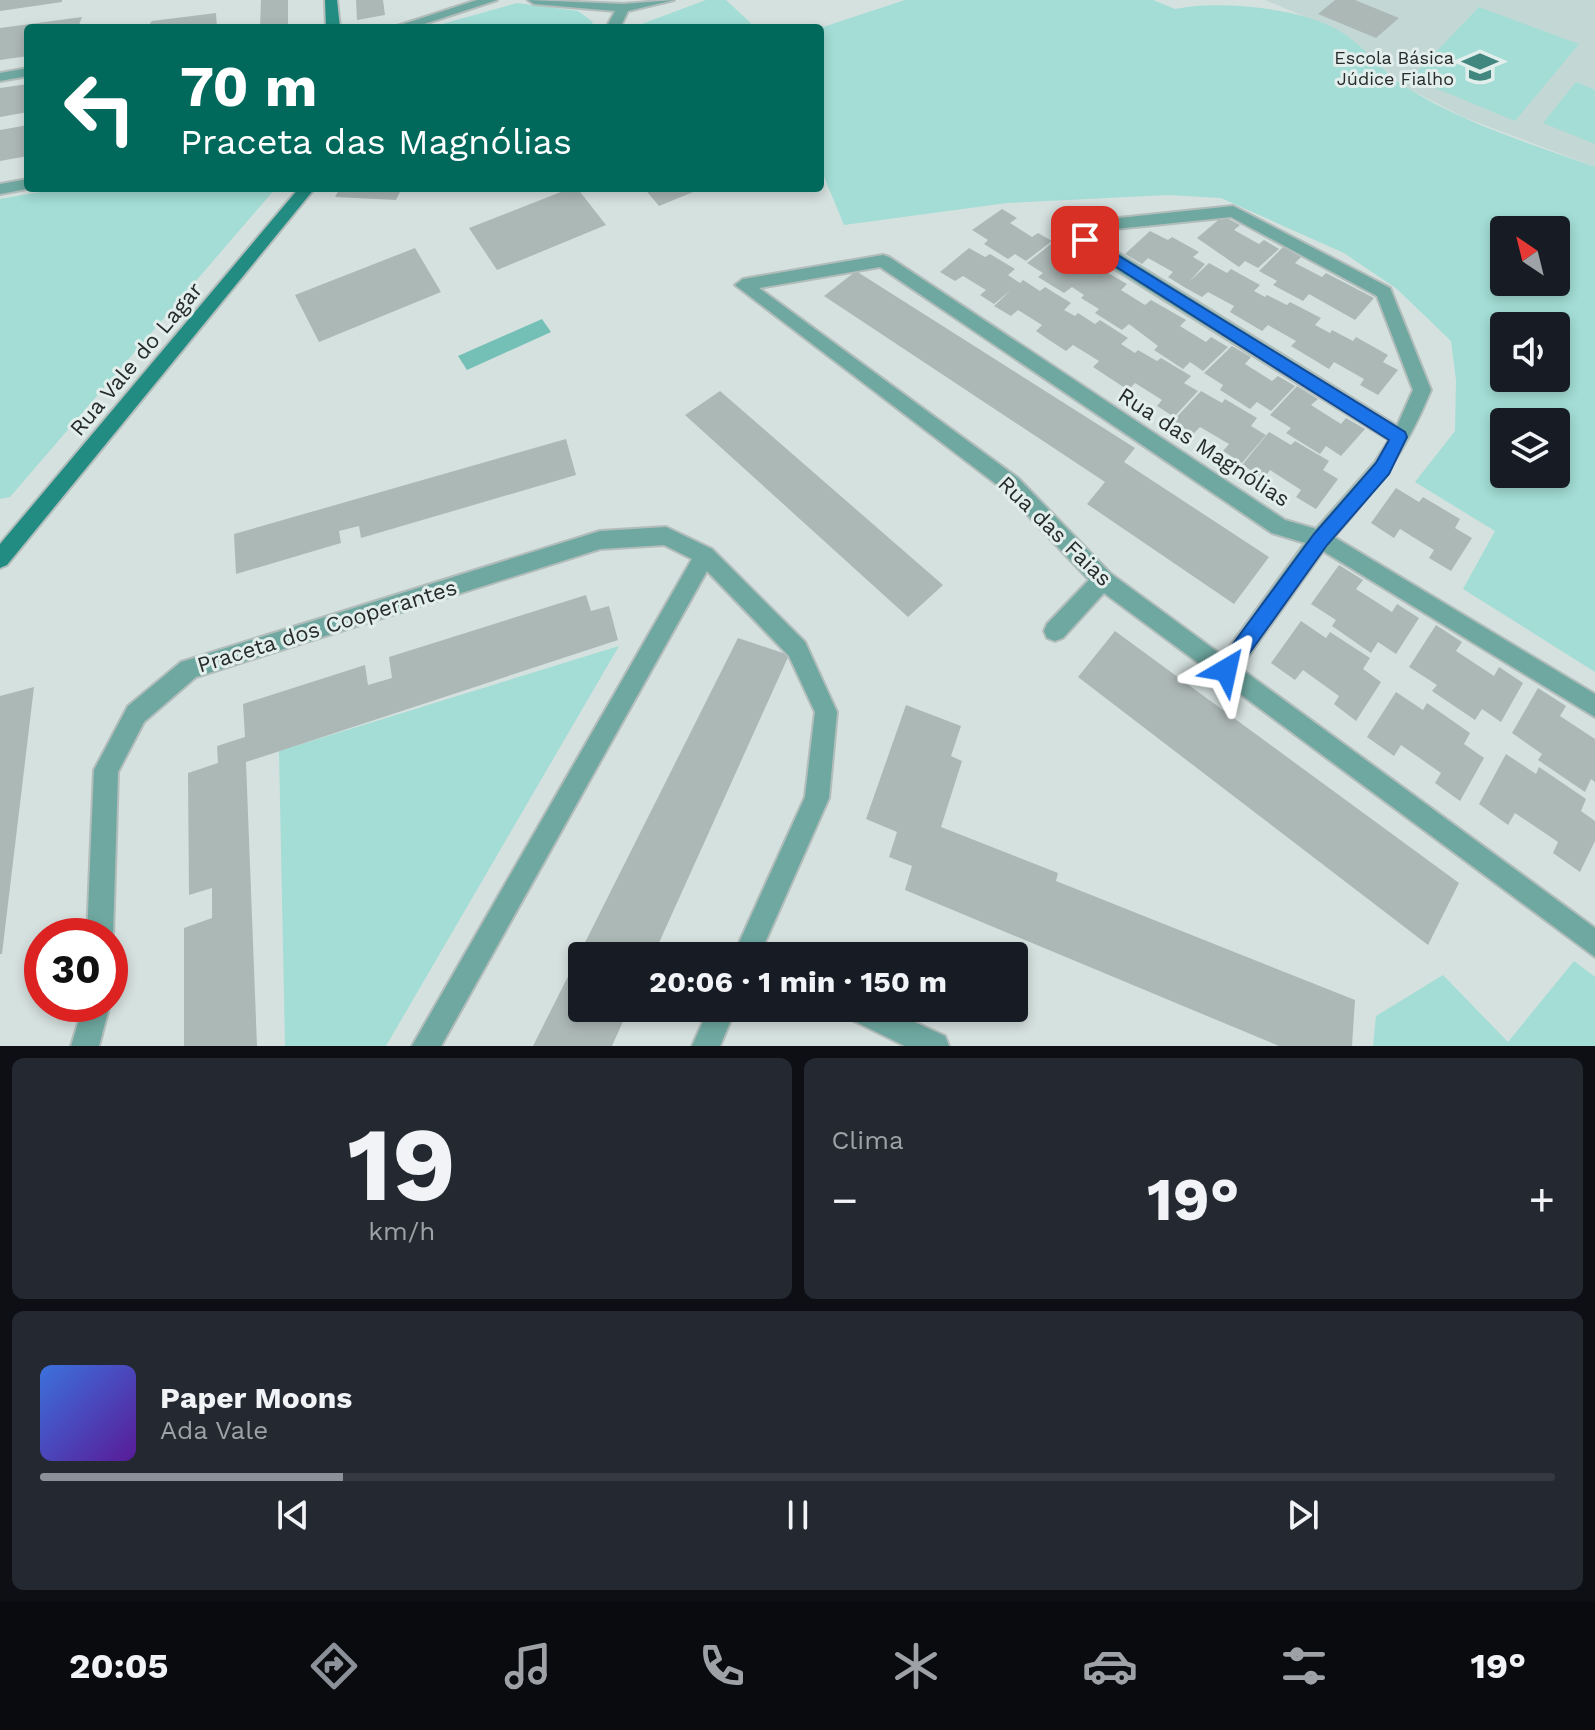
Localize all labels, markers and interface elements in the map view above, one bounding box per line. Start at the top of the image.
place label: Escola Básica Júdice Fialho [1334,47,1454,89]
school or university icon: Escola Básica Júdice Fialho [1461,48,1499,86]
text: 70 m [180,54,317,120]
icon: left [48,56,152,160]
text: Praceta das Magnólias [180,121,572,163]
pin [1051,206,1119,274]
north arrow [1490,216,1570,296]
map controls [1490,216,1570,488]
icon: arrive [1063,218,1107,262]
street label: Rua Vale do Lagar [65,277,207,441]
button: sound [1490,312,1570,392]
street label: Rua das Magnólias [1114,382,1294,512]
button: layers [1490,408,1570,488]
street label: Rua das Faias [993,471,1117,591]
street label: Praceta dos Cooperantes [194,575,460,677]
position arrow [1184,628,1268,712]
speed limit sign: 30 [24,918,128,1022]
text: 20:06 · 1 min · 150 m [649,964,947,999]
text: 19 [347,1103,456,1225]
text: Clima [832,1125,904,1155]
text: 19° [1147,1164,1240,1235]
text: − [832,1174,858,1226]
text: + [1528,1174,1555,1226]
text: km/h [368,1216,435,1246]
text: Paper Moons [160,1380,352,1415]
text: Ada Vale [160,1415,268,1445]
icon: previous [271,1493,315,1537]
icon: pause [776,1493,820,1537]
icon: next [1281,1493,1325,1537]
icon: directions [306,1638,362,1694]
icon: music [500,1638,556,1694]
icon: phone [694,1638,750,1694]
icon: climate [888,1638,944,1694]
icon: car [1082,1638,1138,1694]
icon: filters [1276,1638,1332,1694]
text: 20:05 [69,1645,168,1687]
text: 19° [1470,1645,1526,1687]

